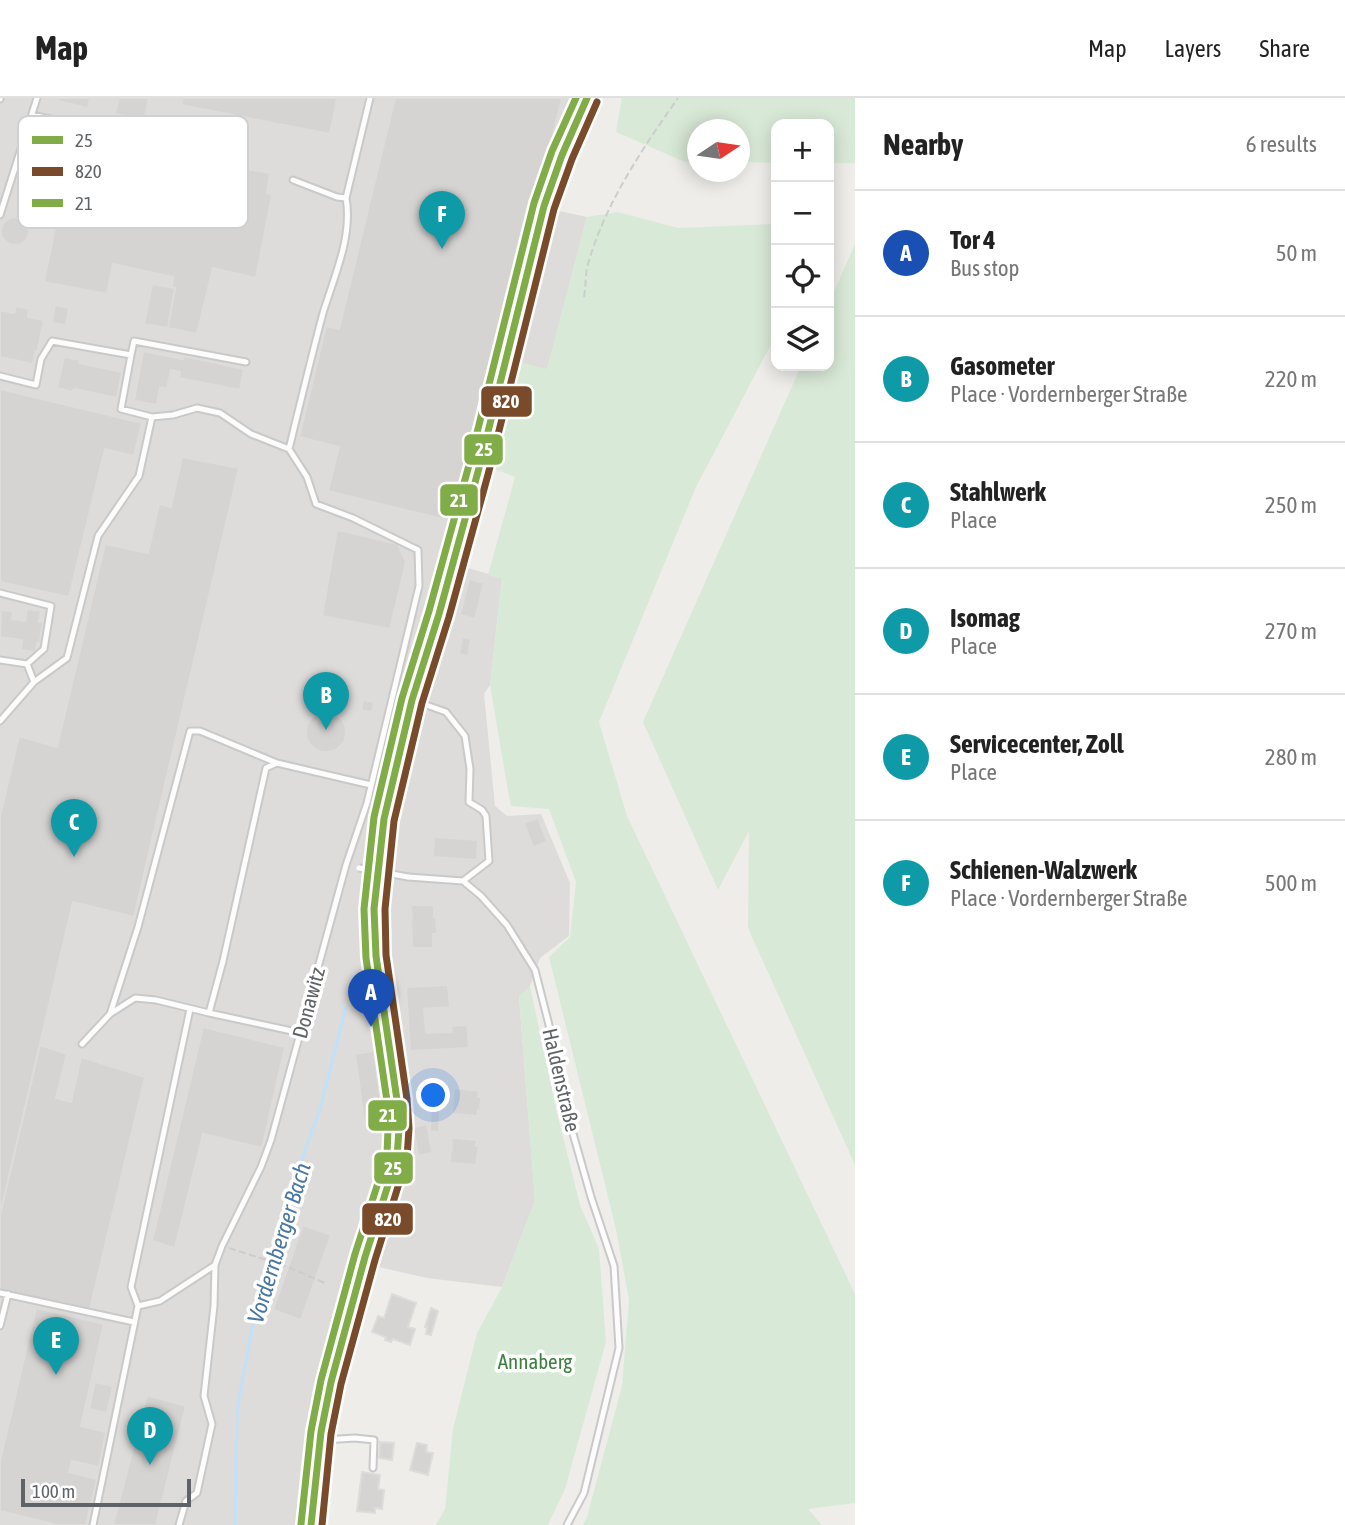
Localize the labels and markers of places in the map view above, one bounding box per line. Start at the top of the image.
pin: F [419,191,465,249]
pin: B [303,672,349,730]
pin: C [51,799,97,857]
pin: A [348,969,394,1027]
pin: E [33,1317,79,1375]
pin: D [127,1407,173,1465]

